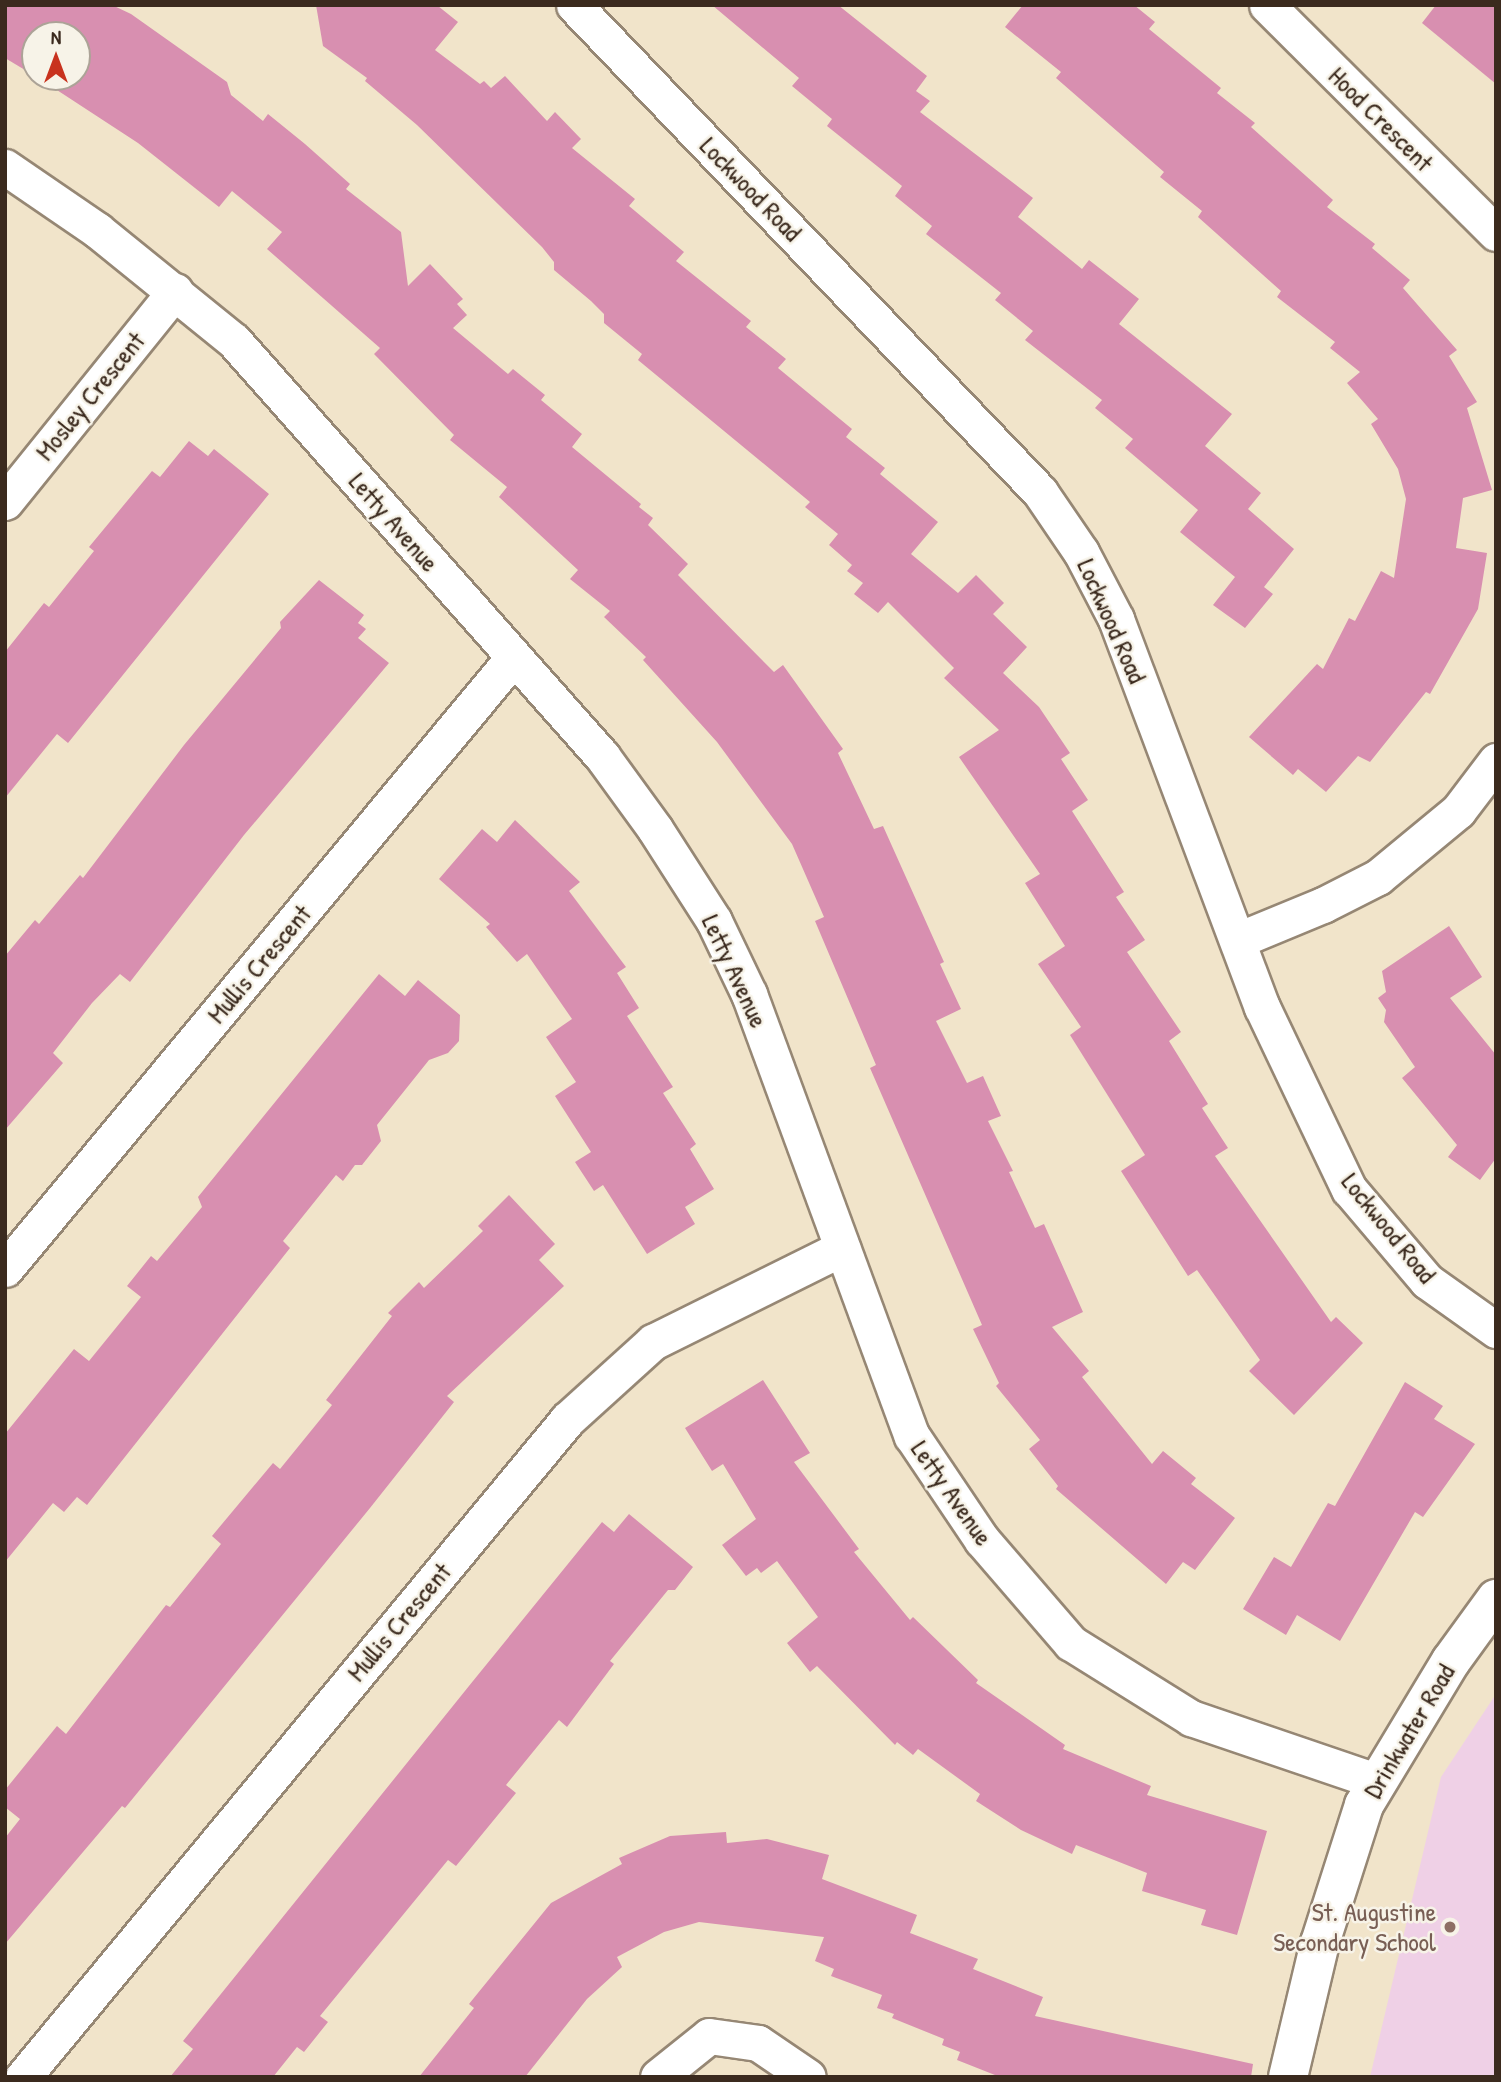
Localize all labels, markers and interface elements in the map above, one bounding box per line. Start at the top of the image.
north arrow [21,21,91,91]
text: N [51,24,61,50]
street label: Hood Crescent [1322,60,1440,178]
street label: Lockwood Road [694,130,808,248]
street label: Mosley Crescent [29,326,151,466]
street label: Letty Avenue [343,466,445,578]
street label: Lockwood Road [1071,554,1153,688]
street label: Mullis Crescent [201,899,317,1029]
street label: Letty Avenue [695,910,775,1032]
street label: Lockwood Road [1335,1167,1443,1289]
street label: Letty Avenue [905,1435,999,1551]
street label: Mullis Crescent [341,1557,457,1687]
street label: Drinkwater Road [1357,1658,1461,1804]
place label: St. Augustine Secondary School [1273,1896,1436,1958]
marker: St. Augustine Secondary School [1442,1919,1458,1935]

